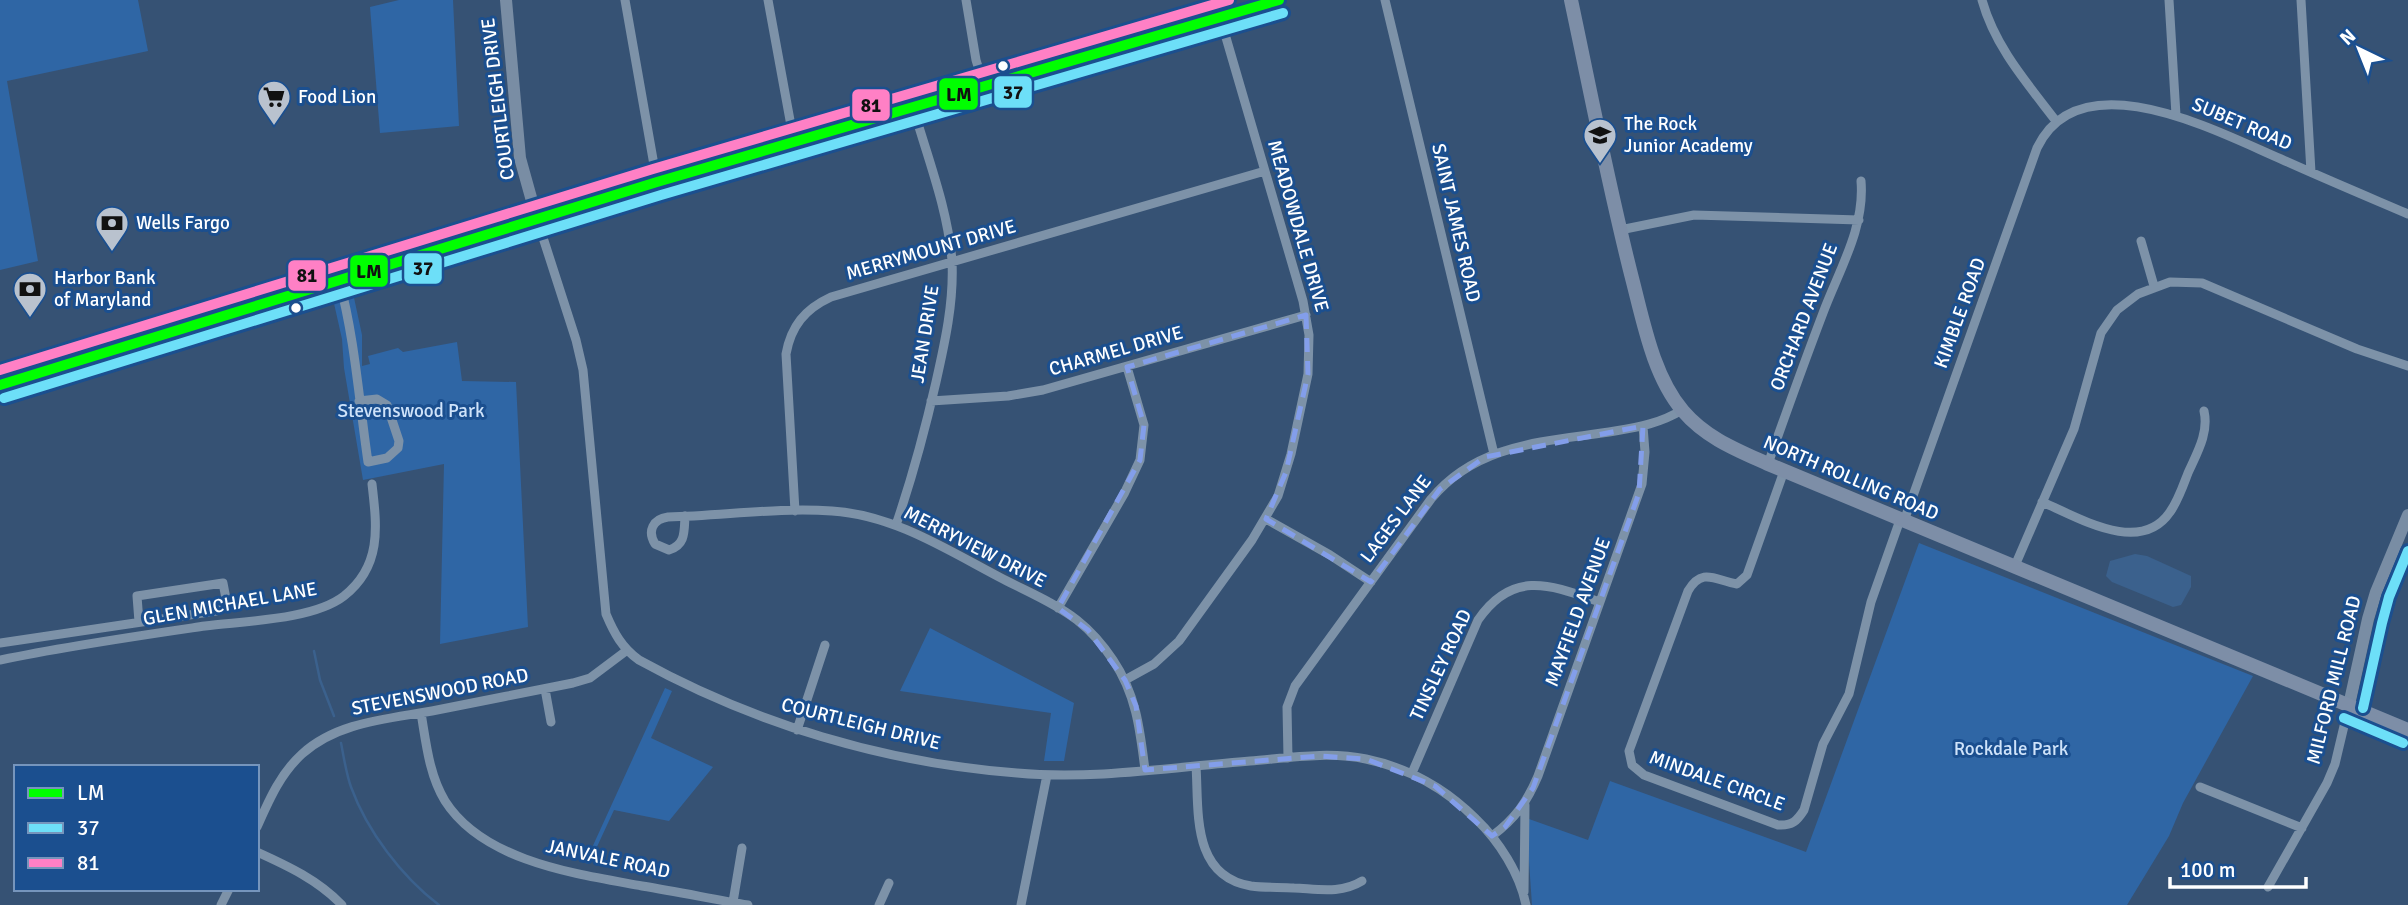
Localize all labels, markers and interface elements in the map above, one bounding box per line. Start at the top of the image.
north arrow [2324,14,2394,84]
street label: COURTLEIGH DRIVE [476,16,520,182]
text: N [2335,24,2361,51]
unlabelled marker [996,59,1010,73]
line badge: 37 [993,75,1033,109]
line badge: LM [938,77,979,111]
supermarket icon: Food Lion [255,78,293,127]
text: 37 [1003,81,1023,105]
text: LM [946,83,972,107]
place label: Food Lion [298,85,376,109]
line badge: 81 [851,88,891,122]
street label: SUBET ROAD [2188,92,2296,156]
text: 81 [861,94,881,118]
place label: The Rock Junior Academy [1624,112,1753,158]
school or university icon: The Rock Junior Academy [1581,116,1619,165]
street label: MEADOWDALE DRIVE [1262,137,1334,315]
street label: SAINT JAMES ROAD [1426,141,1486,305]
bank icon: Wells Fargo [93,204,131,253]
place label: Wells Fargo [136,211,230,235]
street label: MERRYMOUNT DRIVE [843,214,1019,286]
street label: ORCHARD AVENUE [1765,240,1843,394]
line badge: 37 [403,252,443,285]
line badge: LM [349,254,389,288]
street label: KIMBLE ROAD [1929,255,1991,371]
text: 37 [413,257,433,281]
line badge: 81 [287,259,327,292]
text: LM [356,260,382,284]
text: 81 [297,264,317,288]
place label: Harbor Bank of Maryland [54,266,156,312]
bank icon: Harbor Bank of Maryland [11,270,49,319]
street label: JEAN DRIVE [905,283,945,385]
unlabelled marker [289,301,303,315]
street label: CHARMEL DRIVE [1046,320,1186,382]
park label: Stevenswood Park [338,399,485,423]
street label: NORTH ROLLING ROAD [1760,430,1942,526]
street label: LAGES LANE [1355,470,1437,568]
street label: MERRYVIEW DRIVE [900,501,1050,593]
street label: MAYFIELD AVENUE [1540,534,1616,690]
street label: GLEN MICHAEL LANE [141,577,319,631]
street label: MILFORD MILL ROAD [2301,593,2367,767]
street label: TINSLEY ROAD [1405,606,1477,724]
street label: STEVENSWOOD ROAD [350,663,530,721]
street label: COURTLEIGH DRIVE [779,693,943,755]
park label: Rockdale Park [1954,737,2069,761]
street label: MINDALE CIRCLE [1646,745,1788,817]
legend [14,765,259,891]
text: LM [77,780,105,806]
text: 37 [77,815,100,841]
street label: JANVALE ROAD [544,834,672,884]
scale bar [2170,846,2306,890]
text: 81 [77,850,100,876]
text: 100 m [2180,857,2235,883]

